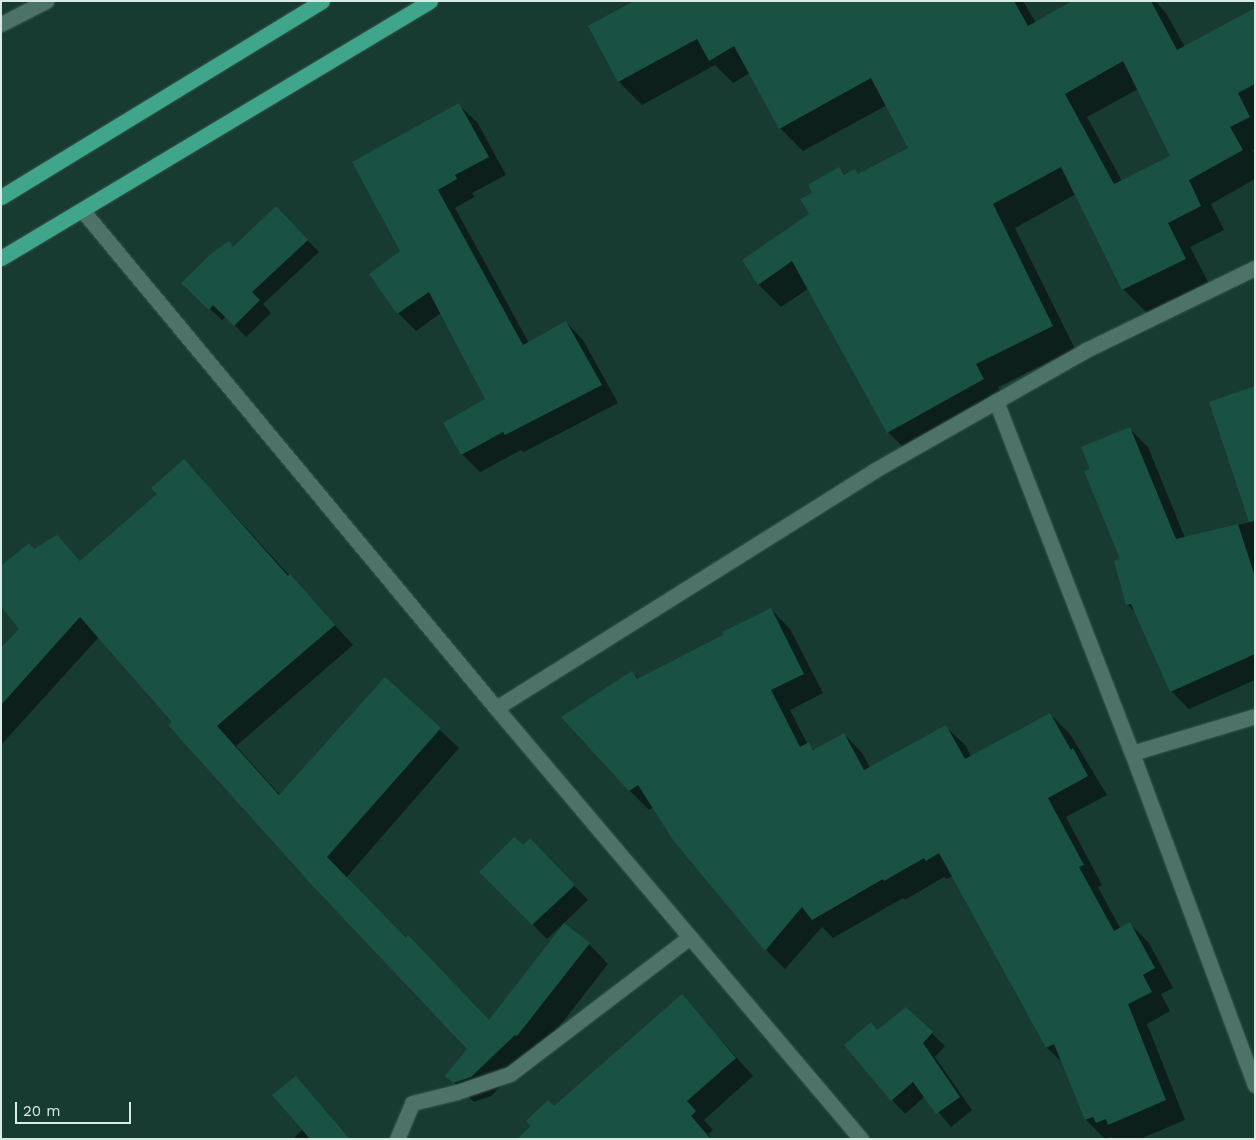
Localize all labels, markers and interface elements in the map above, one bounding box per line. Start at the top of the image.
scale bar [18,1092,134,1124]
text: 20 m [23,1102,61,1120]

